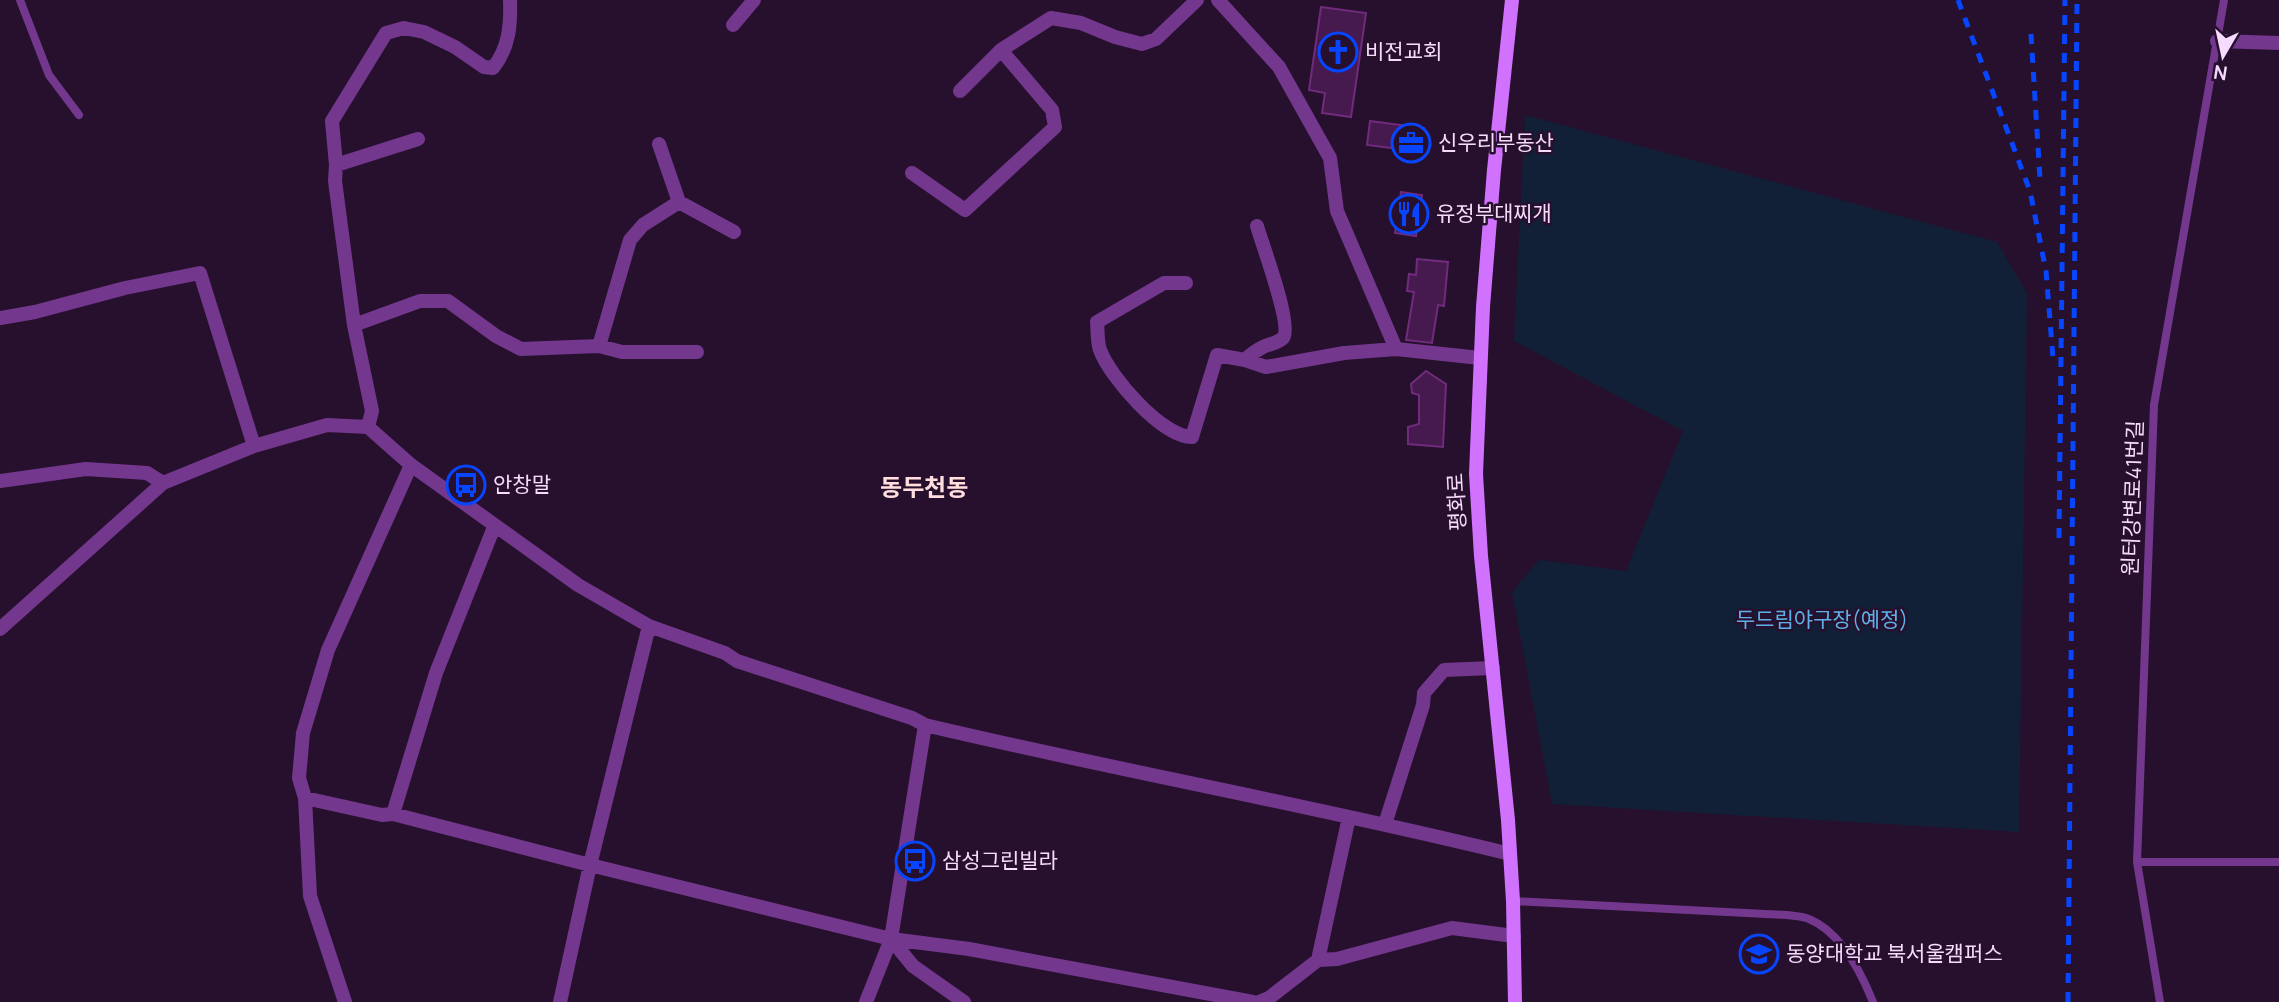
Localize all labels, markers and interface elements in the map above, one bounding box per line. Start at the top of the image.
north arrow [2188,21,2258,91]
church icon: 비전교회 [1317,31,1359,73]
place label: 비전교회 [1365,37,1442,65]
text: N [2212,59,2229,87]
office icon: 신우리부동산 [1390,122,1432,164]
place label: 신우리부동산 [1438,128,1554,156]
restaurant icon: 유정부대찌개 [1388,193,1430,235]
place label: 유정부대찌개 [1436,199,1552,227]
street label: 원터강변로41번길 [2115,420,2149,576]
bus stop icon: 안창말 [445,464,487,506]
place label: 안창말 [493,470,551,498]
district label: 동두천동 [880,470,968,503]
street label: 평화로 [1441,472,1471,532]
park label: 두드림야구장(예정) [1736,605,1908,633]
bus stop icon: 삼성그린빌라 [894,840,936,882]
place label: 삼성그린빌라 [942,846,1058,874]
school or university icon: 동양대학교 북서울캠퍼스 [1738,933,1780,975]
place label: 동양대학교 북서울캠퍼스 [1786,939,2003,967]

